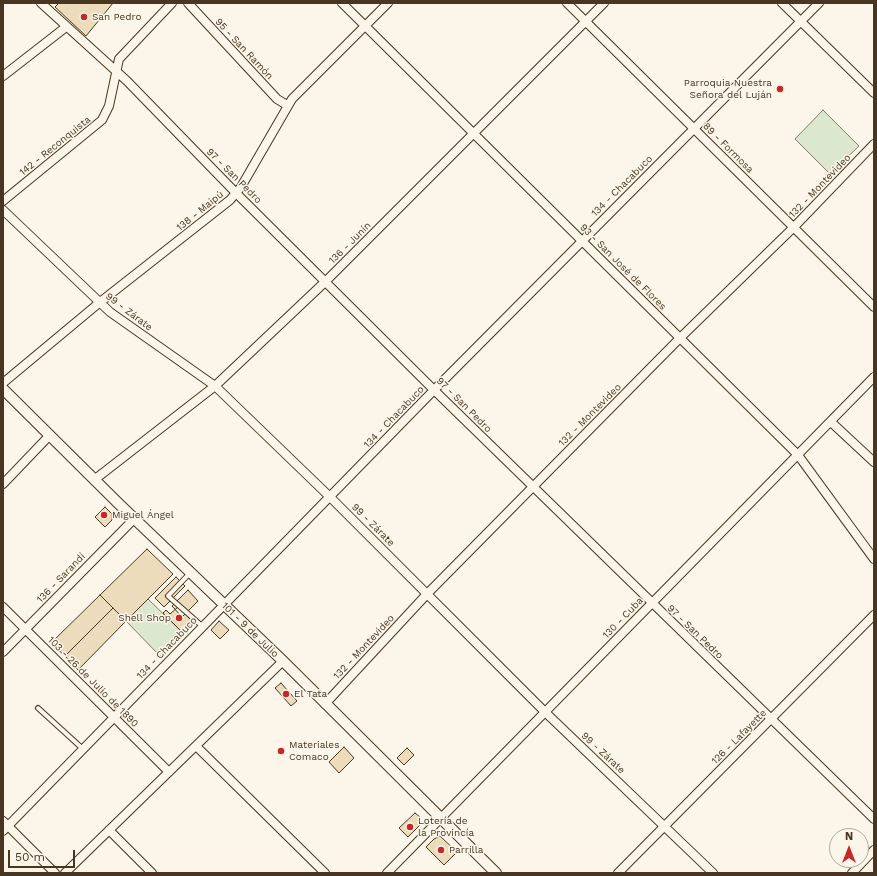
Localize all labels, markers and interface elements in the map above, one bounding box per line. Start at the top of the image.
place label: San Pedro [92,11,142,23]
marker: San Pedro [79,12,89,22]
street label: 95 - San Ramón [212,16,276,82]
place label: Parroquia Nuestra Señora del Luján [684,77,772,100]
marker: Parroquia Nuestra Señora del Luján [775,84,785,94]
street label: 142 - Reconquista [17,114,93,178]
street label: 89 - Formosa [700,120,756,176]
street label: 97 - San Pedro [204,146,264,206]
street label: 132 - Montevideo [787,152,853,220]
street label: 134 - Chacabuco [589,153,655,219]
street label: 138 - Maipú [174,188,226,234]
street label: 136 - Junín [326,219,374,267]
street label: 93 - San José de Flores [577,221,669,313]
street label: 99 - Zárate [103,290,155,334]
street label: 97 - San Pedro [434,375,494,435]
street label: 132 - Montevideo [556,381,624,449]
street label: 134 - Chacabuco [361,383,427,451]
street label: 99 - Zárate [349,501,397,549]
place label: Miguel Ángel [112,509,174,521]
marker: Miguel Ángel [99,510,109,520]
street label: 136 - Sarandí [34,551,88,605]
street label: 130 - Cuba [600,595,646,641]
street label: 101 - 9 de Julio [219,600,281,660]
street label: 97 - San Pedro [665,602,725,662]
place label: Shell Shop [118,612,171,624]
street label: 132 - Montevideo [331,612,397,682]
marker: Shell Shop [174,613,184,623]
street label: 134 - Chacabuco [134,614,200,682]
street label: 103 - 26 de Julio de 1890 [45,634,141,730]
place label: El Tata [294,688,327,700]
marker: El Tata [281,689,291,699]
street label: 126 - Lafayette [709,707,769,767]
street label: 99 - Zárate [579,730,627,776]
place label: Materiales Comaco [289,739,339,762]
marker: Materiales Comaco [276,746,286,756]
place label: Lotería de la Provincía [418,815,474,838]
marker: Lotería de la Provincía [405,822,415,832]
north arrow [829,828,869,868]
text: N [845,830,853,843]
scale bar [10,842,77,868]
place label: Parrilla [449,844,483,856]
marker: Parrilla [436,845,446,855]
text: 50 m [15,850,45,864]

